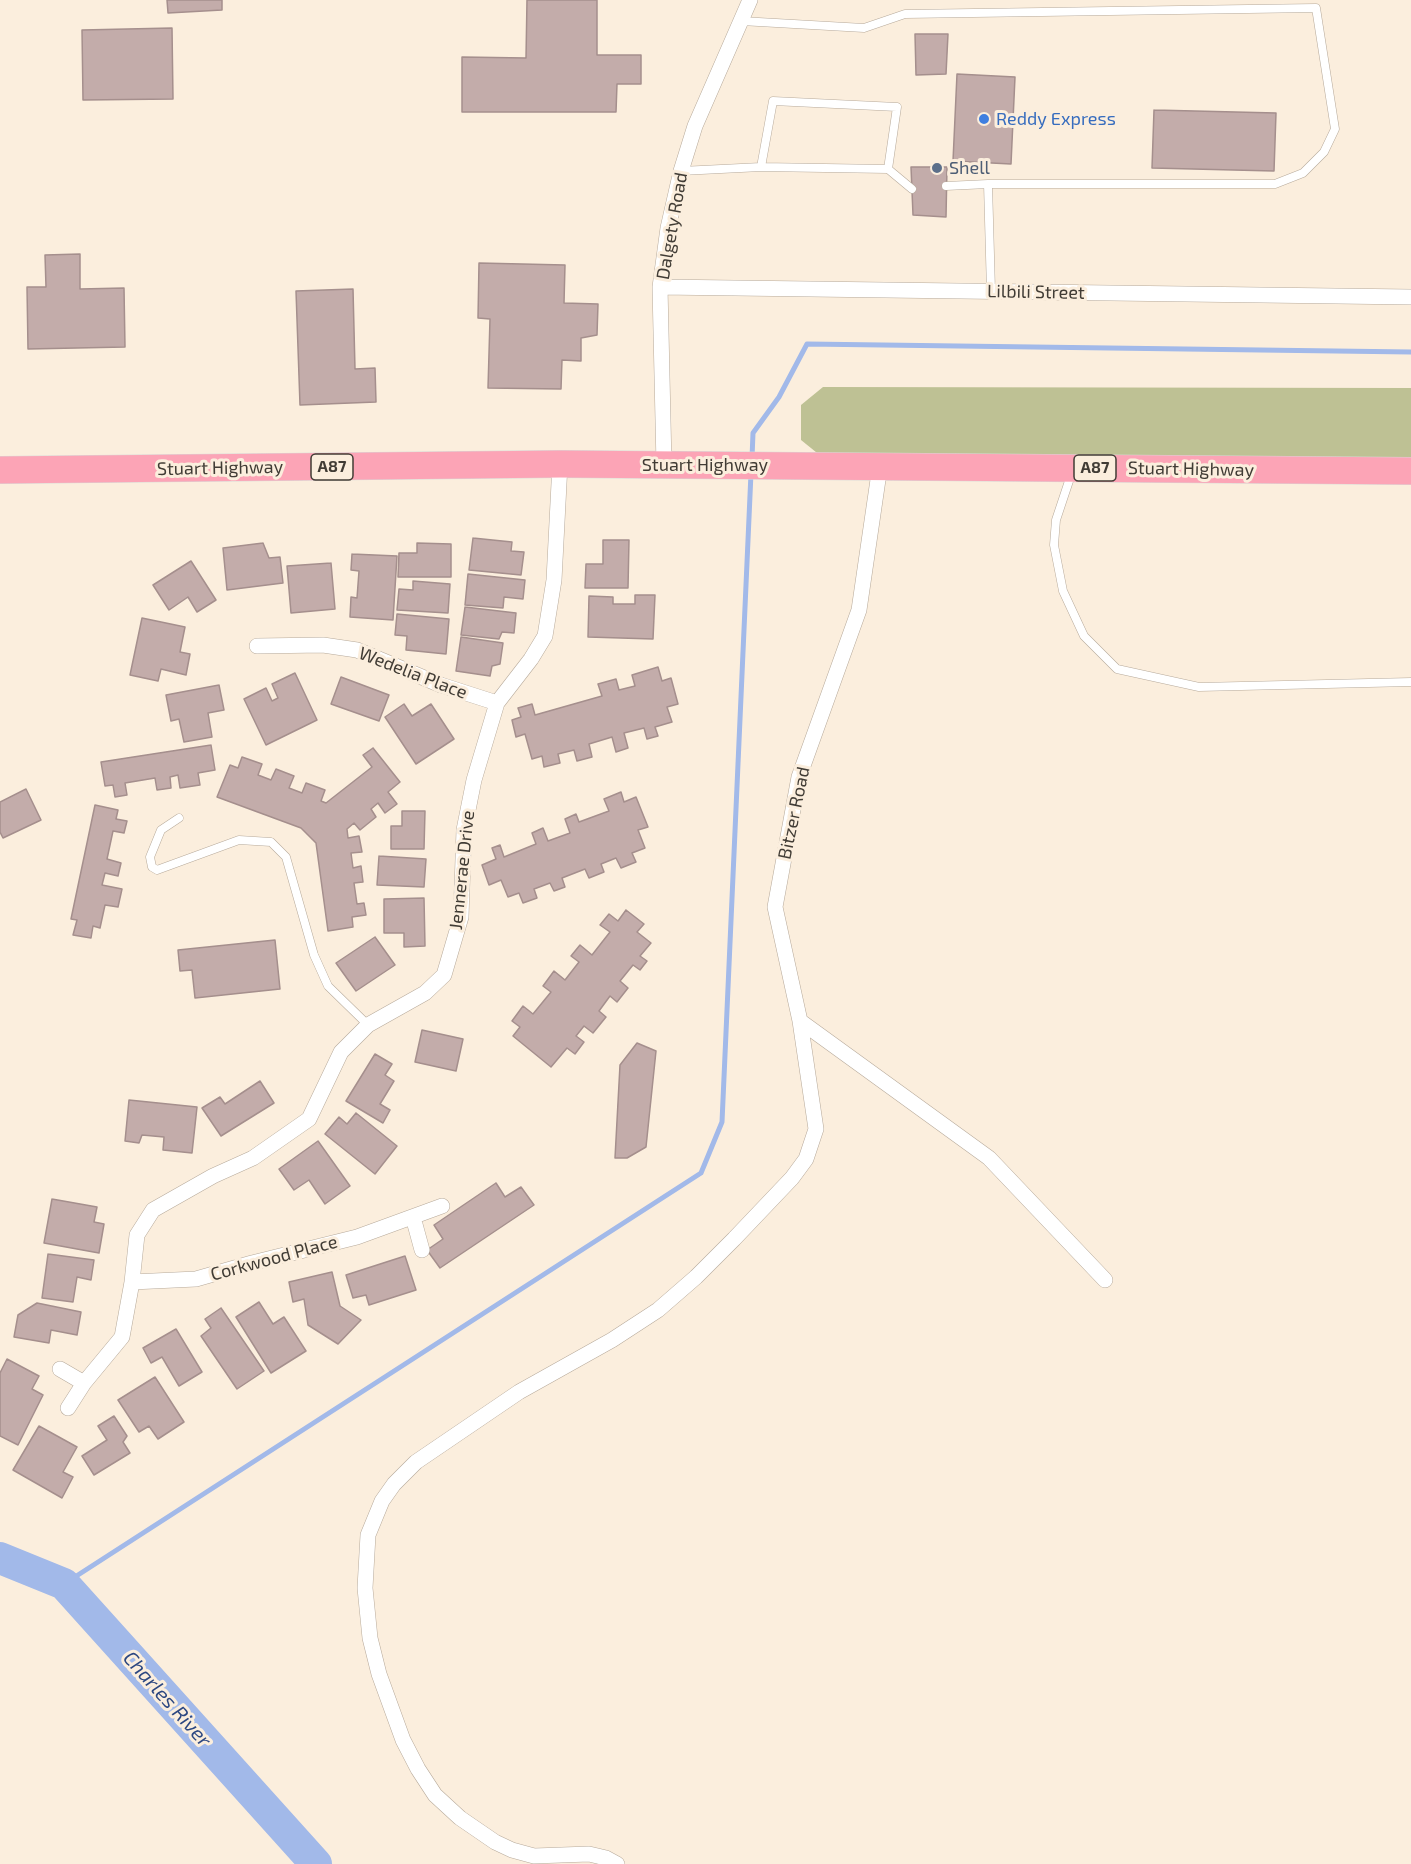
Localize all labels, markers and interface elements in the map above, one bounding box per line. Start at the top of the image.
place label: Reddy Express [996,108,1116,130]
marker: Reddy Express [977,112,991,126]
place label: Shell [949,157,990,179]
marker: Shell [930,161,944,175]
street label: Dalgety Road [652,171,692,281]
street label: Lilbili Street [987,280,1085,304]
road number: A87 [311,454,353,480]
street label: Stuart Highway [642,454,768,476]
road number: A87 [1074,455,1116,481]
street label: Stuart Highway [157,456,283,480]
street label: Stuart Highway [1128,457,1254,481]
street label: Wedelia Place [356,642,470,704]
street label: Bitzer Road [774,765,814,861]
street label: Jennerae Drive [445,809,479,931]
street label: Corkwood Place [208,1231,340,1285]
water label: Charles River [118,1646,216,1752]

